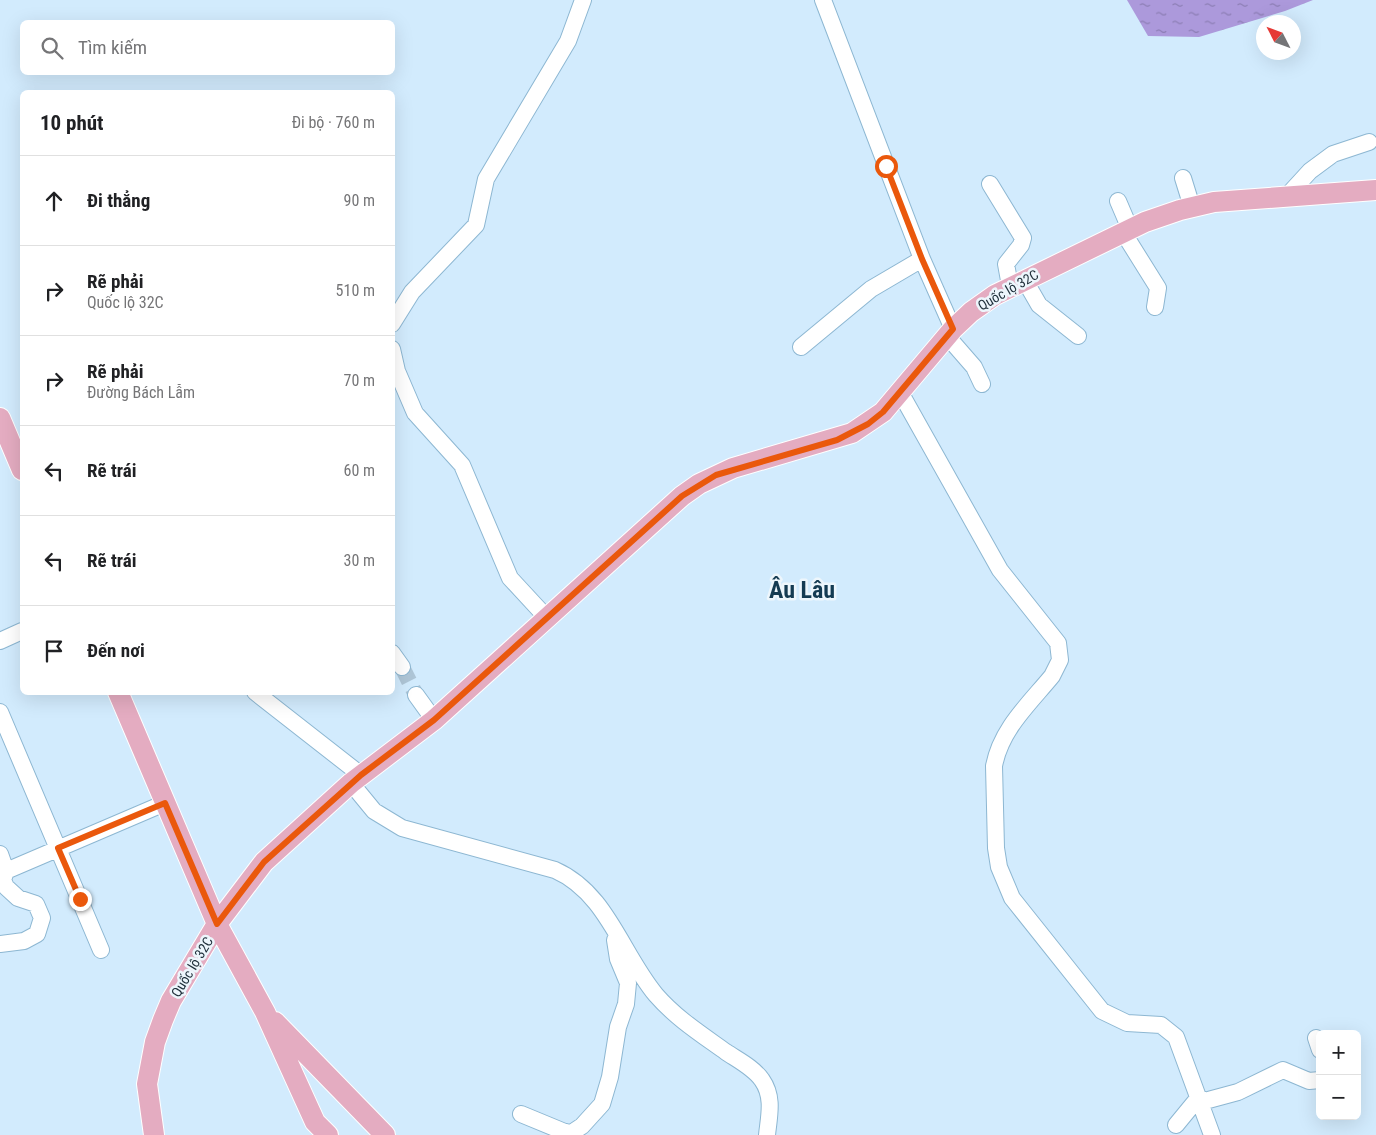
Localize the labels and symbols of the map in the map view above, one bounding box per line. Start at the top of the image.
north arrow [1256,15,1301,60]
route start [875,155,898,178]
street label: Quốc lộ 32C [975,266,1041,314]
district label: Âu Lâu [769,576,835,604]
route end [69,888,92,911]
street label: Quốc lộ 32C [168,934,216,1000]

